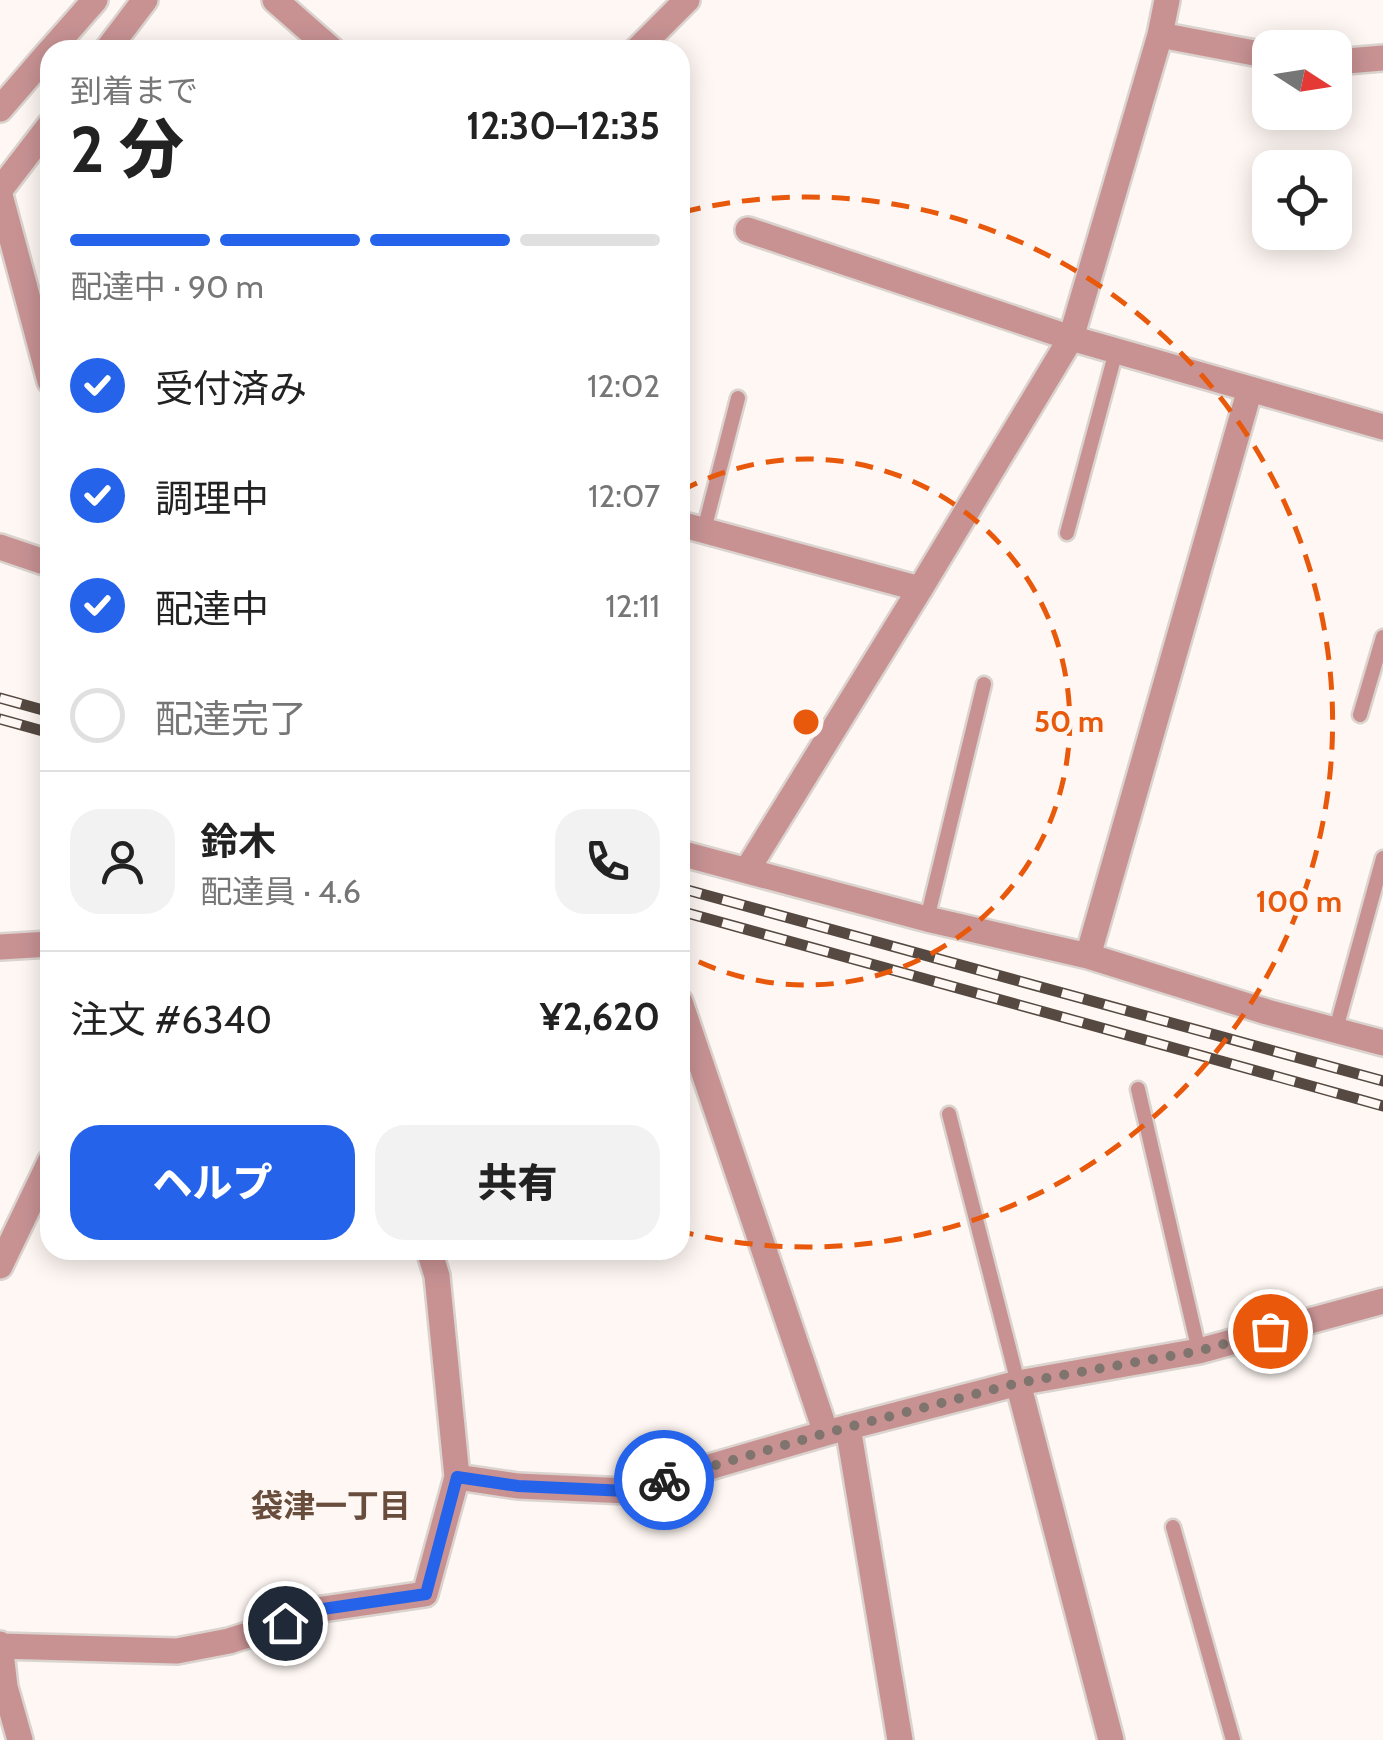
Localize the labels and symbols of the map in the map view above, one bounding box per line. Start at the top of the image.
north arrow [1252,30,1352,130]
text: 50 m [1034,703,1104,740]
centre of rings [788,704,824,740]
text: 100 m [1256,883,1342,920]
pin [1228,1289,1313,1374]
courier [614,1430,714,1530]
district label: 袋津一丁目 [251,1486,411,1525]
pin [243,1581,328,1666]

